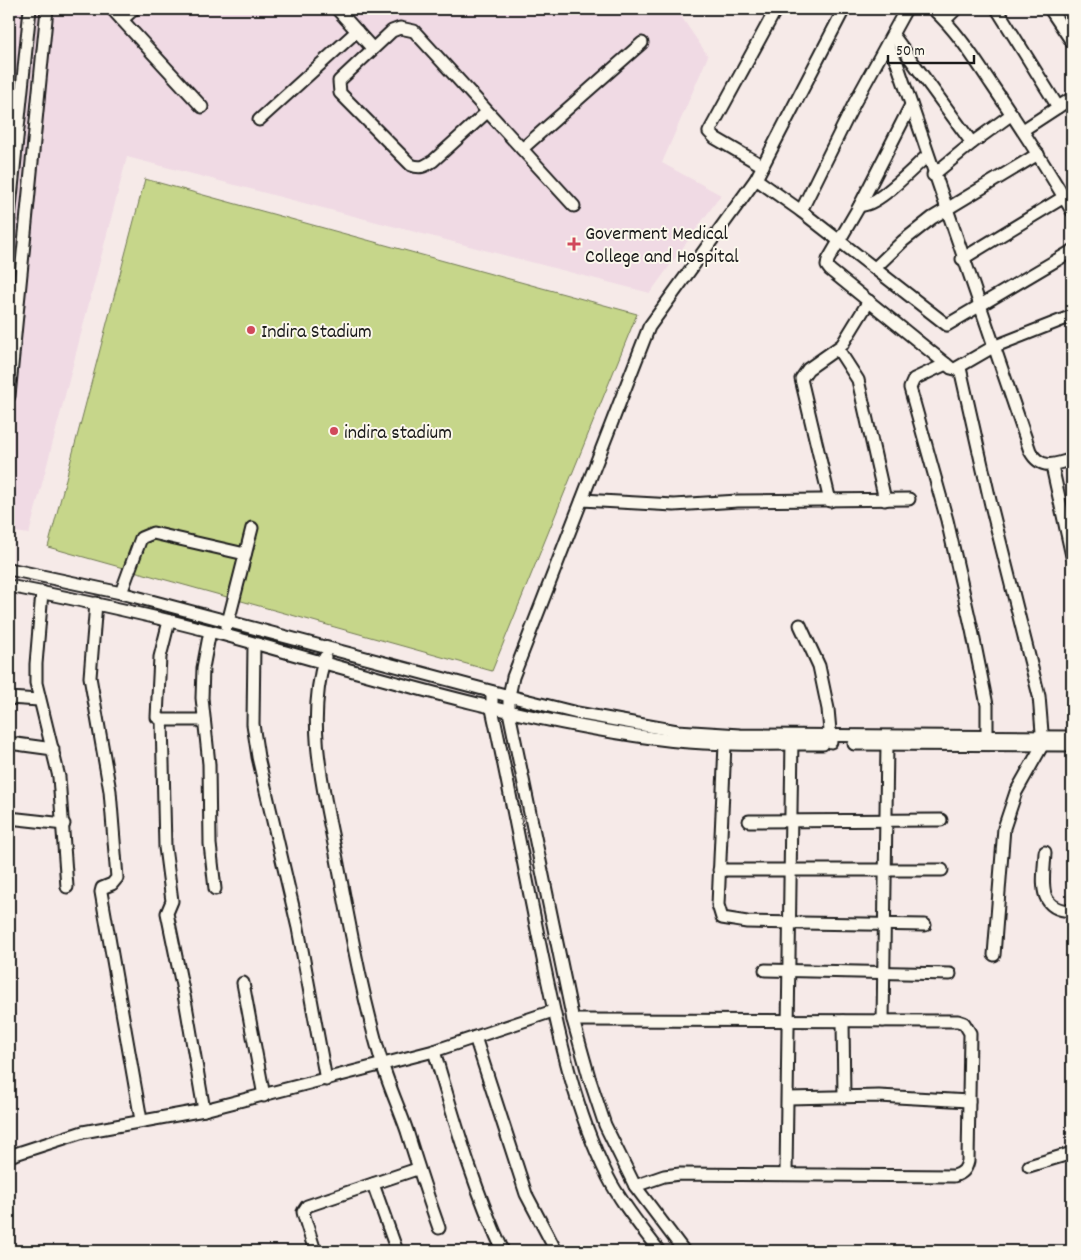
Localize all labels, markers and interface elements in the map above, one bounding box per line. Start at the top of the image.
scale bar [888,32,975,64]
text: 50 m [896,41,925,63]
place label: Goverment Medical College and Hospital [585,221,739,272]
marker: Goverment Medical College and Hospital [567,237,581,251]
place label: Indira Stadium [261,319,372,347]
marker: Indira Stadium [245,324,257,336]
place label: indira stadium [344,420,452,448]
marker: indira stadium [328,425,340,437]

